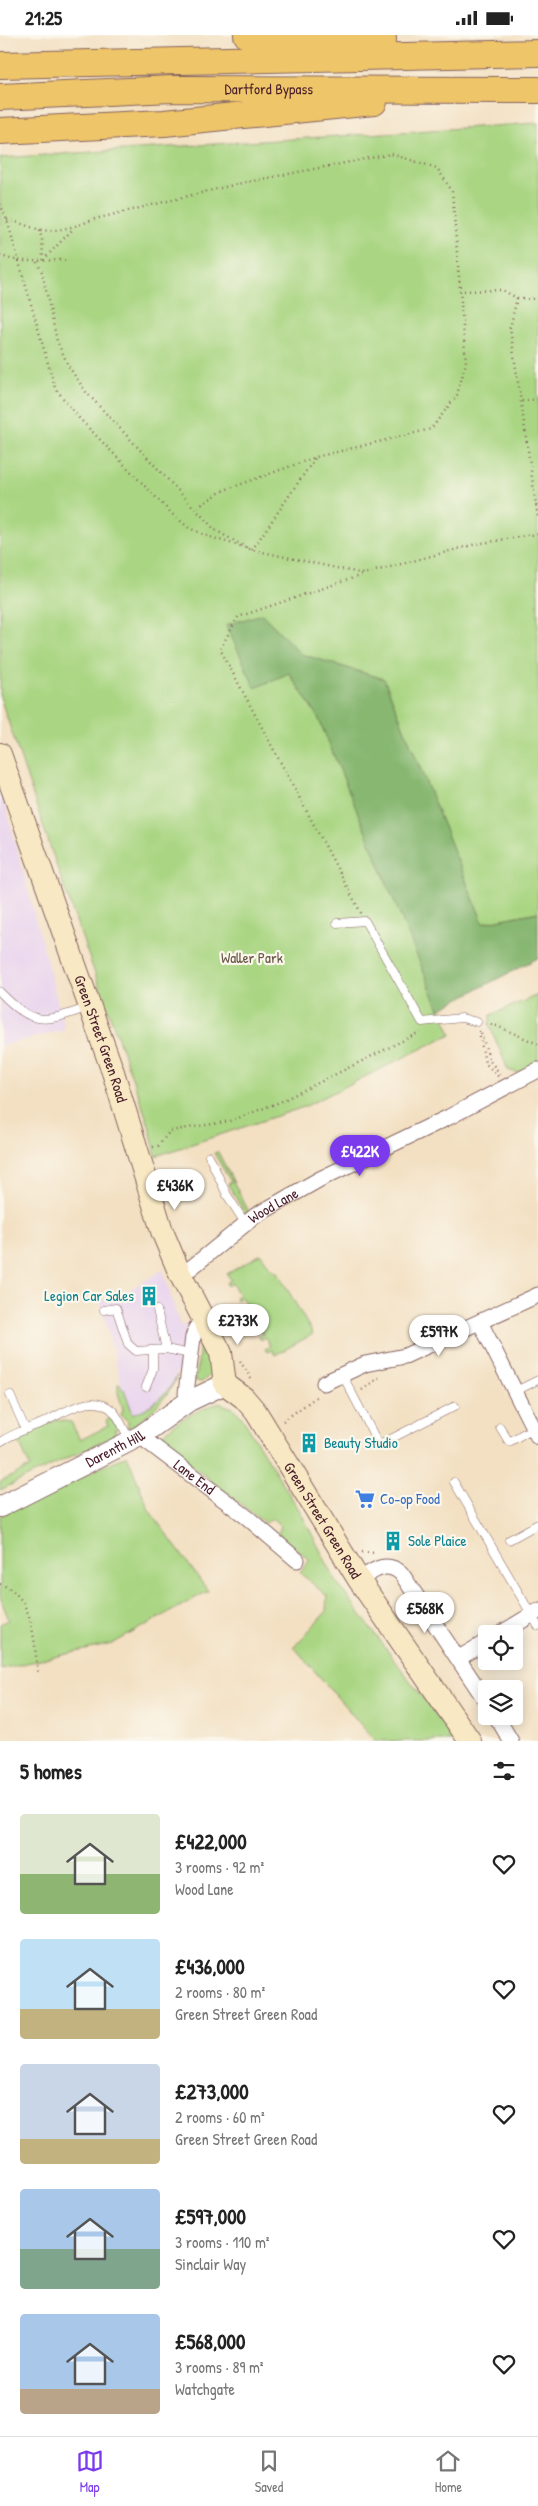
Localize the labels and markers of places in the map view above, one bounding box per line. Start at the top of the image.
pin: £422K [325,1135,395,1177]
pin: £436K [140,1169,210,1211]
place label: Legion Car Sales [44,1285,134,1306]
building icon: Legion Car Sales [138,1285,160,1307]
pin: £273K [203,1303,273,1346]
pin: £597K [404,1315,474,1357]
building icon: Beauty Studio [298,1432,320,1454]
place label: Beauty Studio [324,1432,398,1453]
supermarket icon: Co-op Food [354,1488,376,1510]
place label: Co-op Food [380,1488,440,1509]
building icon: Sole Plaice [382,1530,404,1552]
place label: Sole Plaice [408,1530,467,1551]
pin: £568K [390,1591,460,1634]

